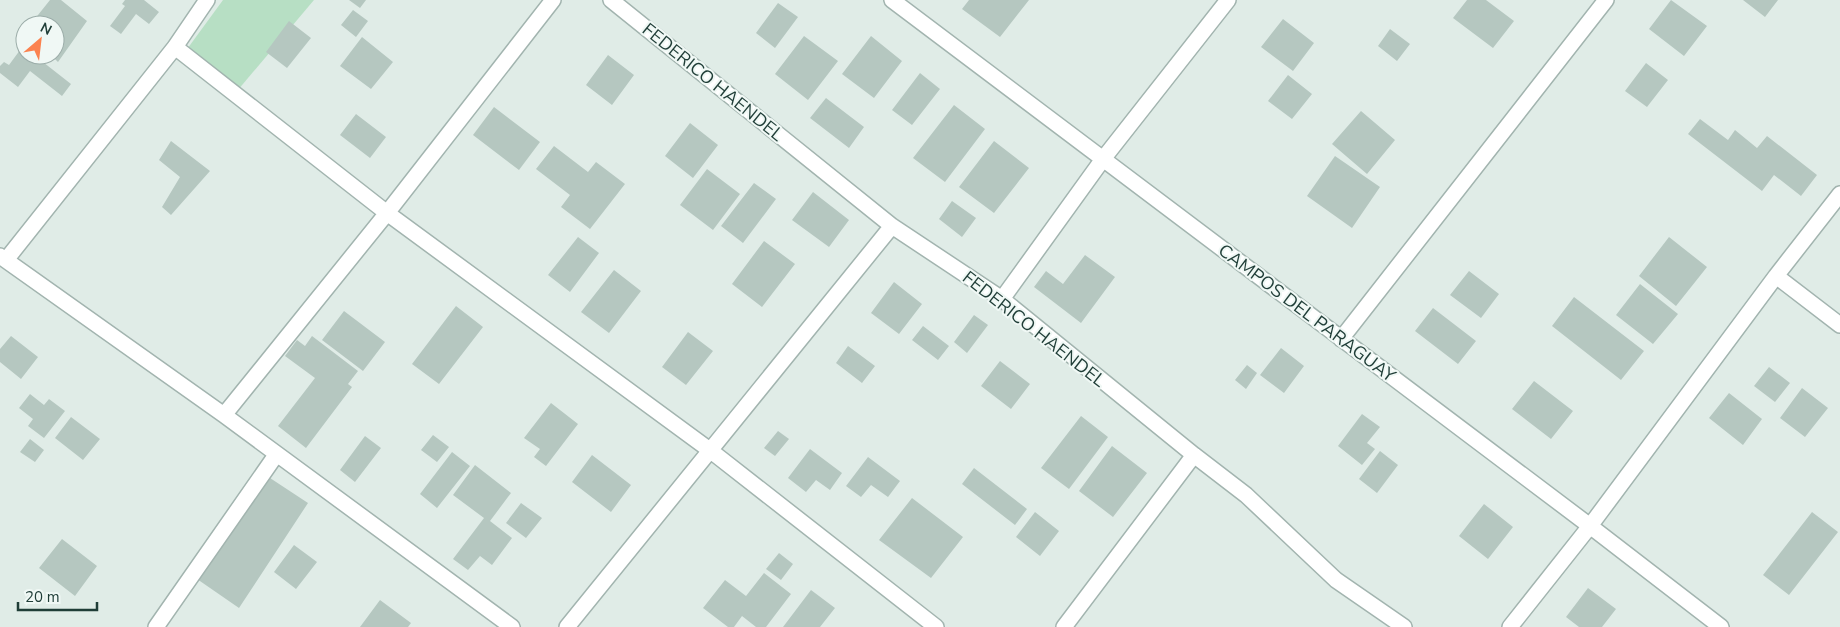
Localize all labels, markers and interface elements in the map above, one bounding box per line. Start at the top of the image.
north arrow [15,15,65,65]
text: N [37,18,55,40]
street label: FEDERICO HAENDEL [637,18,789,147]
street label: CAMPOS DEL PARAGUAY [1214,238,1401,388]
street label: FEDERICO HAENDEL [958,266,1111,393]
scale bar [18,580,96,612]
text: 20 m [25,587,60,607]

